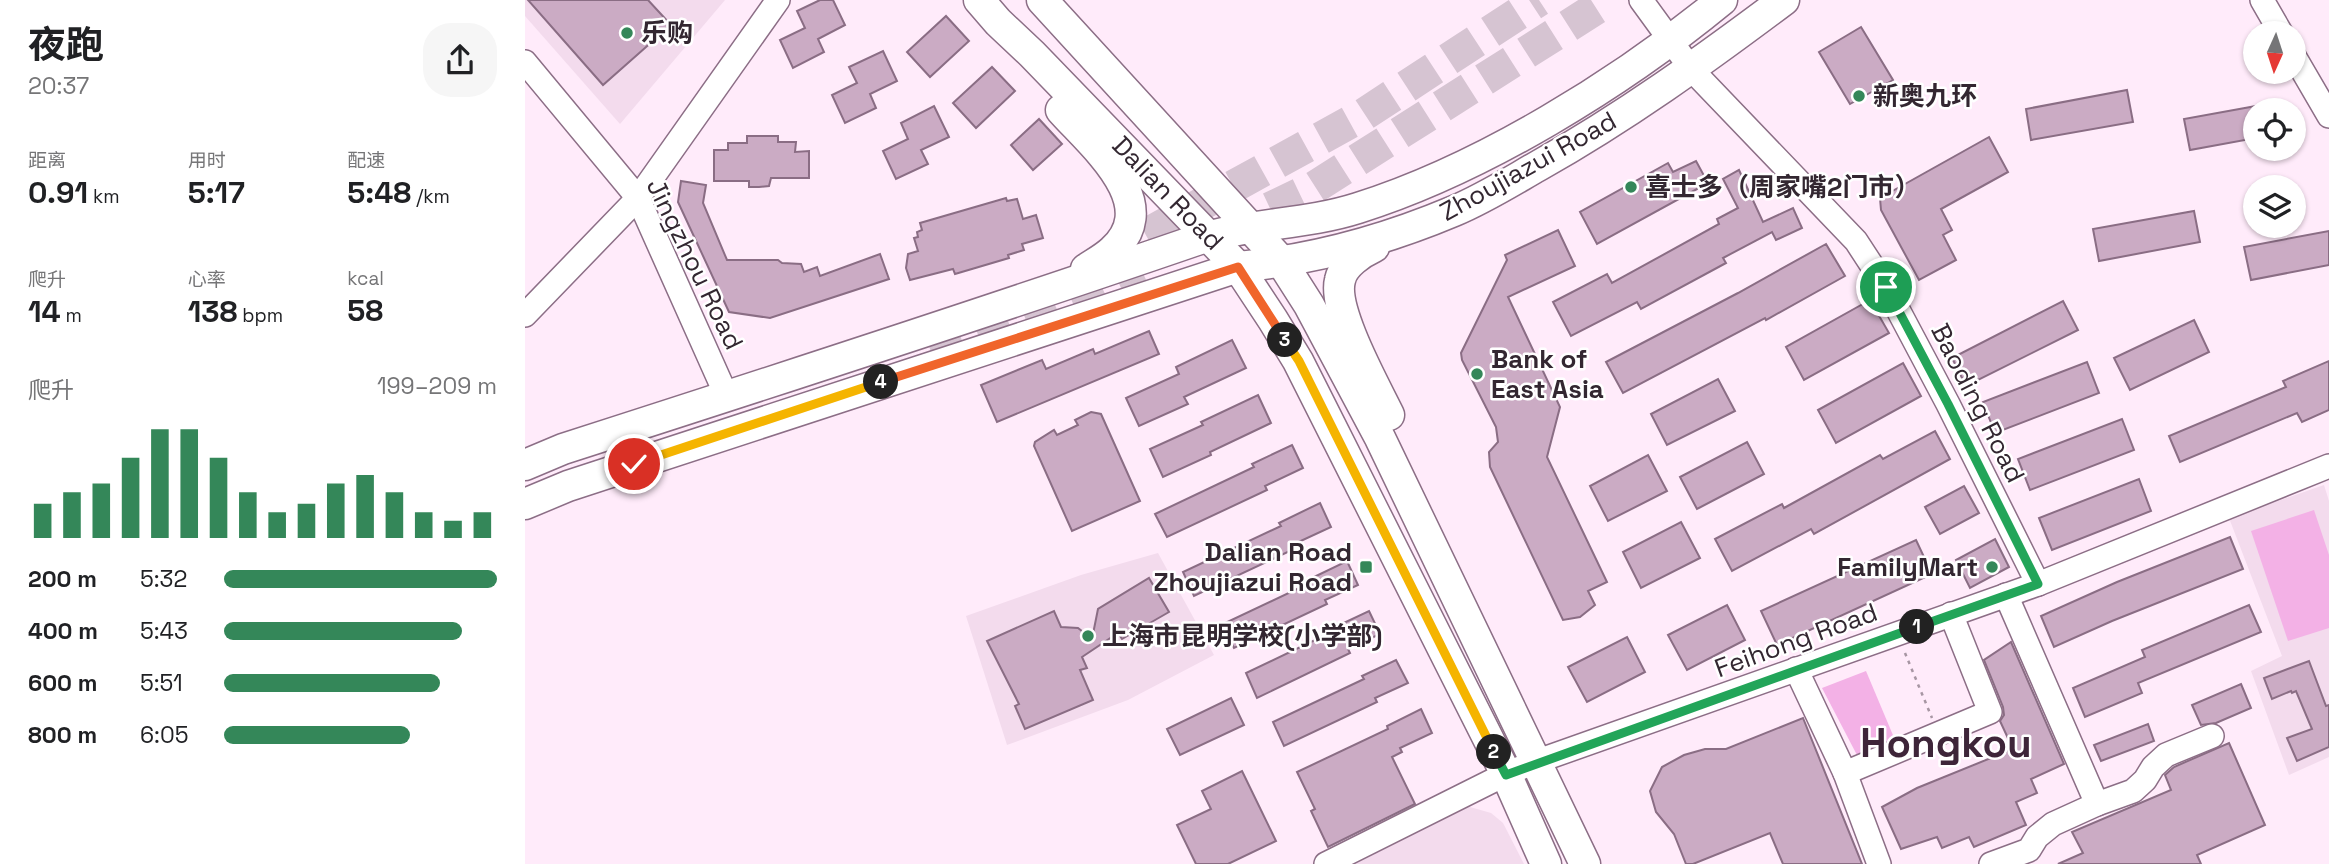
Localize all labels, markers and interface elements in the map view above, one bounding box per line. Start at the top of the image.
place label: 乐购 [641,16,693,50]
text: 夜跑 [28,21,104,69]
north arrow [2243,21,2307,84]
map controls [2243,21,2306,238]
button: share [423,23,497,97]
marker: 乐购 [619,25,635,41]
text: 20:37 [28,71,89,101]
place label: 新奥九环 [1873,79,1977,113]
marker: 新奥九环 [1851,88,1867,104]
button: locate [2243,98,2306,161]
street label: Zhoujiazui Road [1434,103,1622,229]
street label: Dalian Road [1105,129,1231,257]
text: 距离 [28,148,66,173]
text: 用时 [188,148,226,173]
text: 配速 [347,148,385,173]
place label: 喜士多（周家嘴2门市） [1645,170,1920,204]
text: 0.91 [28,173,88,212]
text: 5:17 [188,173,245,212]
text: 5:48 [347,173,411,212]
street label: Jingzhou Road [639,173,751,355]
button: layers [2243,175,2306,238]
marker: 喜士多（周家嘴2门市） [1623,179,1639,195]
text: km [88,184,120,209]
text: /km [411,184,450,209]
pin [1856,257,1916,317]
text: kcal [347,266,384,291]
text: 爬升 [28,267,66,292]
text: 心率 [188,267,226,292]
icon: arrive [1867,268,1905,306]
text: 58 [347,291,383,330]
text: 14 [28,292,61,331]
text: 138 [188,292,237,331]
text: m [61,303,82,328]
text: bpm [237,303,283,328]
street label: Baoding Road [1923,318,2033,488]
pin: 3 [1267,322,1303,358]
text: 3 [1279,327,1290,352]
place label: Bank of East Asia [1491,342,1604,406]
pin: 4 [863,364,899,400]
marker: Bank of East Asia [1469,366,1485,382]
text: 4 [874,369,887,394]
text: 199–209 m [377,371,497,401]
text: 爬升 [28,375,74,405]
pin [604,434,664,494]
icon: check [615,445,653,483]
place label: Dalian Road Zhoujiazui Road [1153,535,1352,599]
place label: FamilyMart [1837,550,1978,584]
marker: Dalian Road Zhoujiazui Road [1358,559,1374,575]
marker: FamilyMart [1984,559,2000,575]
text: 200 m [28,564,97,594]
text: 5:32 [140,564,187,594]
street label: Feihong Road [1710,595,1882,685]
pin: 1 [1899,610,1935,644]
text: 1 [1912,614,1921,639]
text: 400 m [28,616,98,646]
text: 5:43 [140,616,188,646]
place label: 上海市昆明学校(小学部) [1102,619,1383,653]
marker: 上海市昆明学校(小学部) [1080,628,1096,644]
text: 600 m [28,668,98,698]
text: 5:51 [140,668,183,698]
district label: Hongkou [1860,718,2032,769]
text: 800 m [28,720,97,750]
text: 6:05 [140,720,188,750]
pin: 2 [1476,734,1511,770]
text: 2 [1488,739,1499,764]

